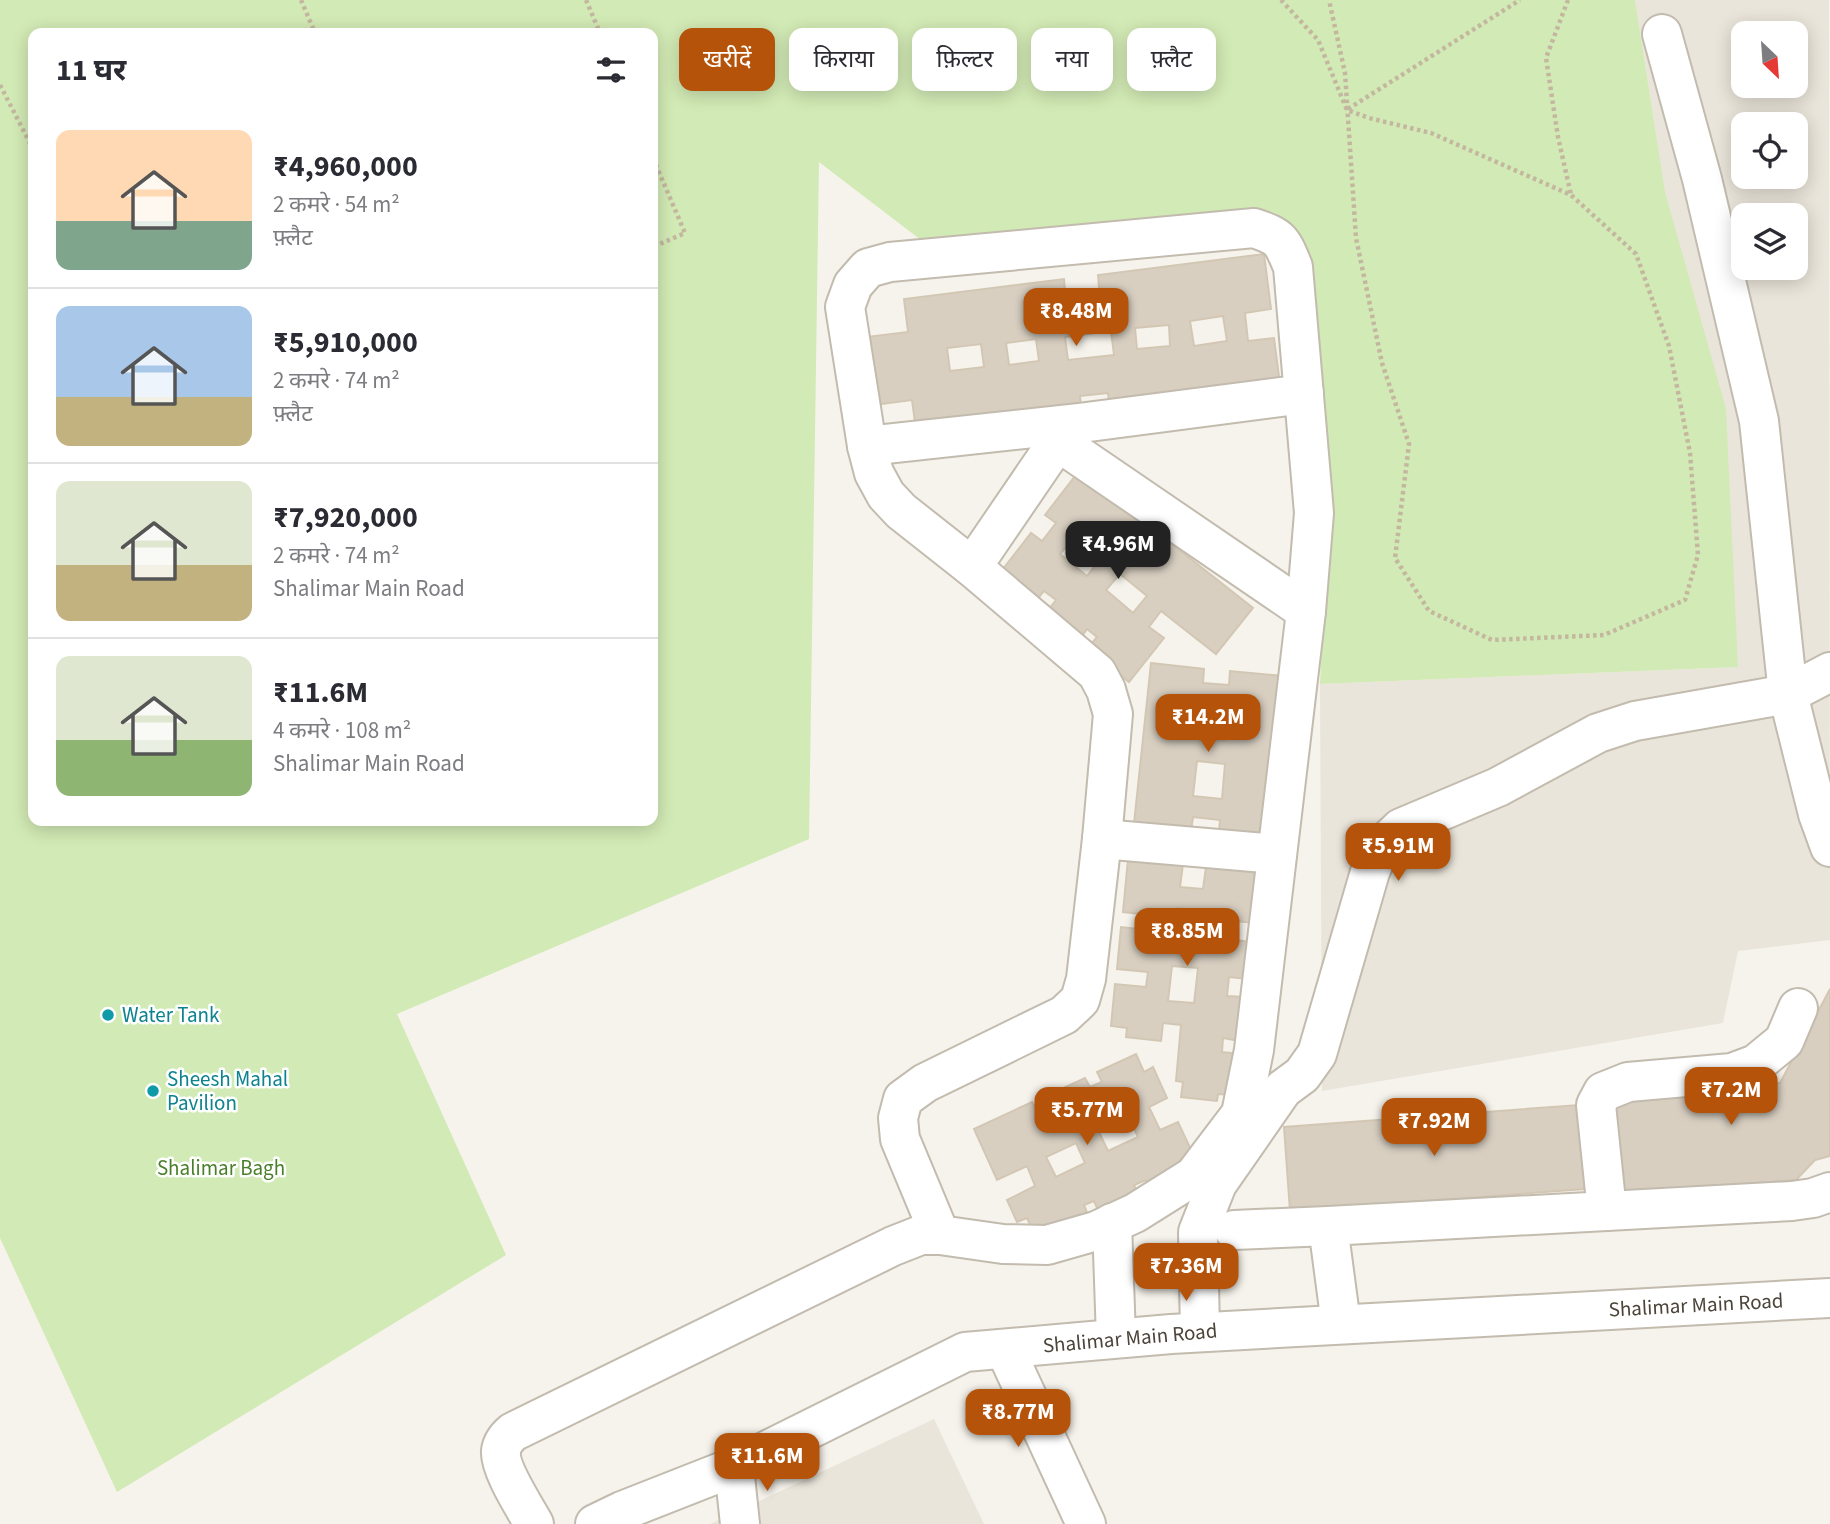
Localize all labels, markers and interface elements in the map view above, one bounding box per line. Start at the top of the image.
north arrow [1731,21,1808,98]
map controls [1731,21,1808,280]
chip: खरीदें [679,28,775,91]
chip: किराया [789,28,898,91]
chip: फ़िल्टर [912,28,1017,91]
chip: नया [1031,28,1113,91]
chip: फ़्लैट [1127,28,1216,91]
text: 11 घर [56,49,126,92]
icon: filters [592,51,630,89]
button: locate [1731,112,1808,189]
text: ₹4,960,000 [273,145,418,188]
icon: home [112,158,196,242]
text: 2 कमरे · 54 m² [273,188,400,221]
button: layers [1731,203,1808,280]
text: फ़्लैट [273,221,313,254]
pin: ₹8.48M [1019,288,1133,348]
text: ₹8.48M [1039,294,1113,327]
text: ₹5,910,000 [273,321,418,364]
icon: home [112,334,196,418]
text: 2 कमरे · 74 m² [273,364,400,397]
text: फ़्लैट [273,397,313,430]
text: ₹7,920,000 [273,496,418,539]
icon: home [112,509,196,593]
pin: ₹4.96M [1061,522,1175,581]
text: ₹4.96M [1081,527,1155,560]
text: 2 कमरे · 74 m² [273,539,400,572]
text: Shalimar Main Road [273,572,465,605]
text: ₹11.6M [273,671,368,714]
icon: home [112,684,196,768]
pin: ₹14.2M [1151,694,1265,754]
text: ₹14.2M [1171,700,1245,733]
text: 4 कमरे · 108 m² [273,714,411,747]
text: Shalimar Main Road [273,747,465,780]
pin: ₹5.91M [1341,824,1455,883]
text: ₹5.91M [1361,829,1435,862]
pin: ₹8.85M [1130,908,1244,968]
text: ₹8.85M [1150,914,1224,947]
place label: Water Tank [122,1000,220,1030]
marker: Water Tank [100,1007,116,1023]
place label: Sheesh Mahal Pavilion [167,1064,288,1118]
pin: ₹7.2M [1682,1068,1780,1127]
text: ₹7.2M [1701,1073,1761,1106]
marker: Sheesh Mahal Pavilion [145,1083,161,1099]
pin: ₹5.77M [1030,1088,1144,1147]
text: ₹5.77M [1050,1093,1124,1126]
pin: ₹7.92M [1377,1098,1491,1158]
text: ₹7.92M [1397,1104,1471,1137]
park label: Shalimar Bagh [157,1153,285,1183]
pin: ₹7.36M [1129,1244,1243,1303]
text: ₹7.36M [1149,1249,1223,1282]
street label: Shalimar Main Road [1608,1285,1784,1325]
street label: Shalimar Main Road [1042,1315,1218,1361]
pin: ₹8.77M [961,1390,1075,1449]
text: ₹8.77M [981,1395,1055,1428]
pin: ₹11.6M [710,1434,824,1493]
text: ₹11.6M [730,1439,804,1472]

